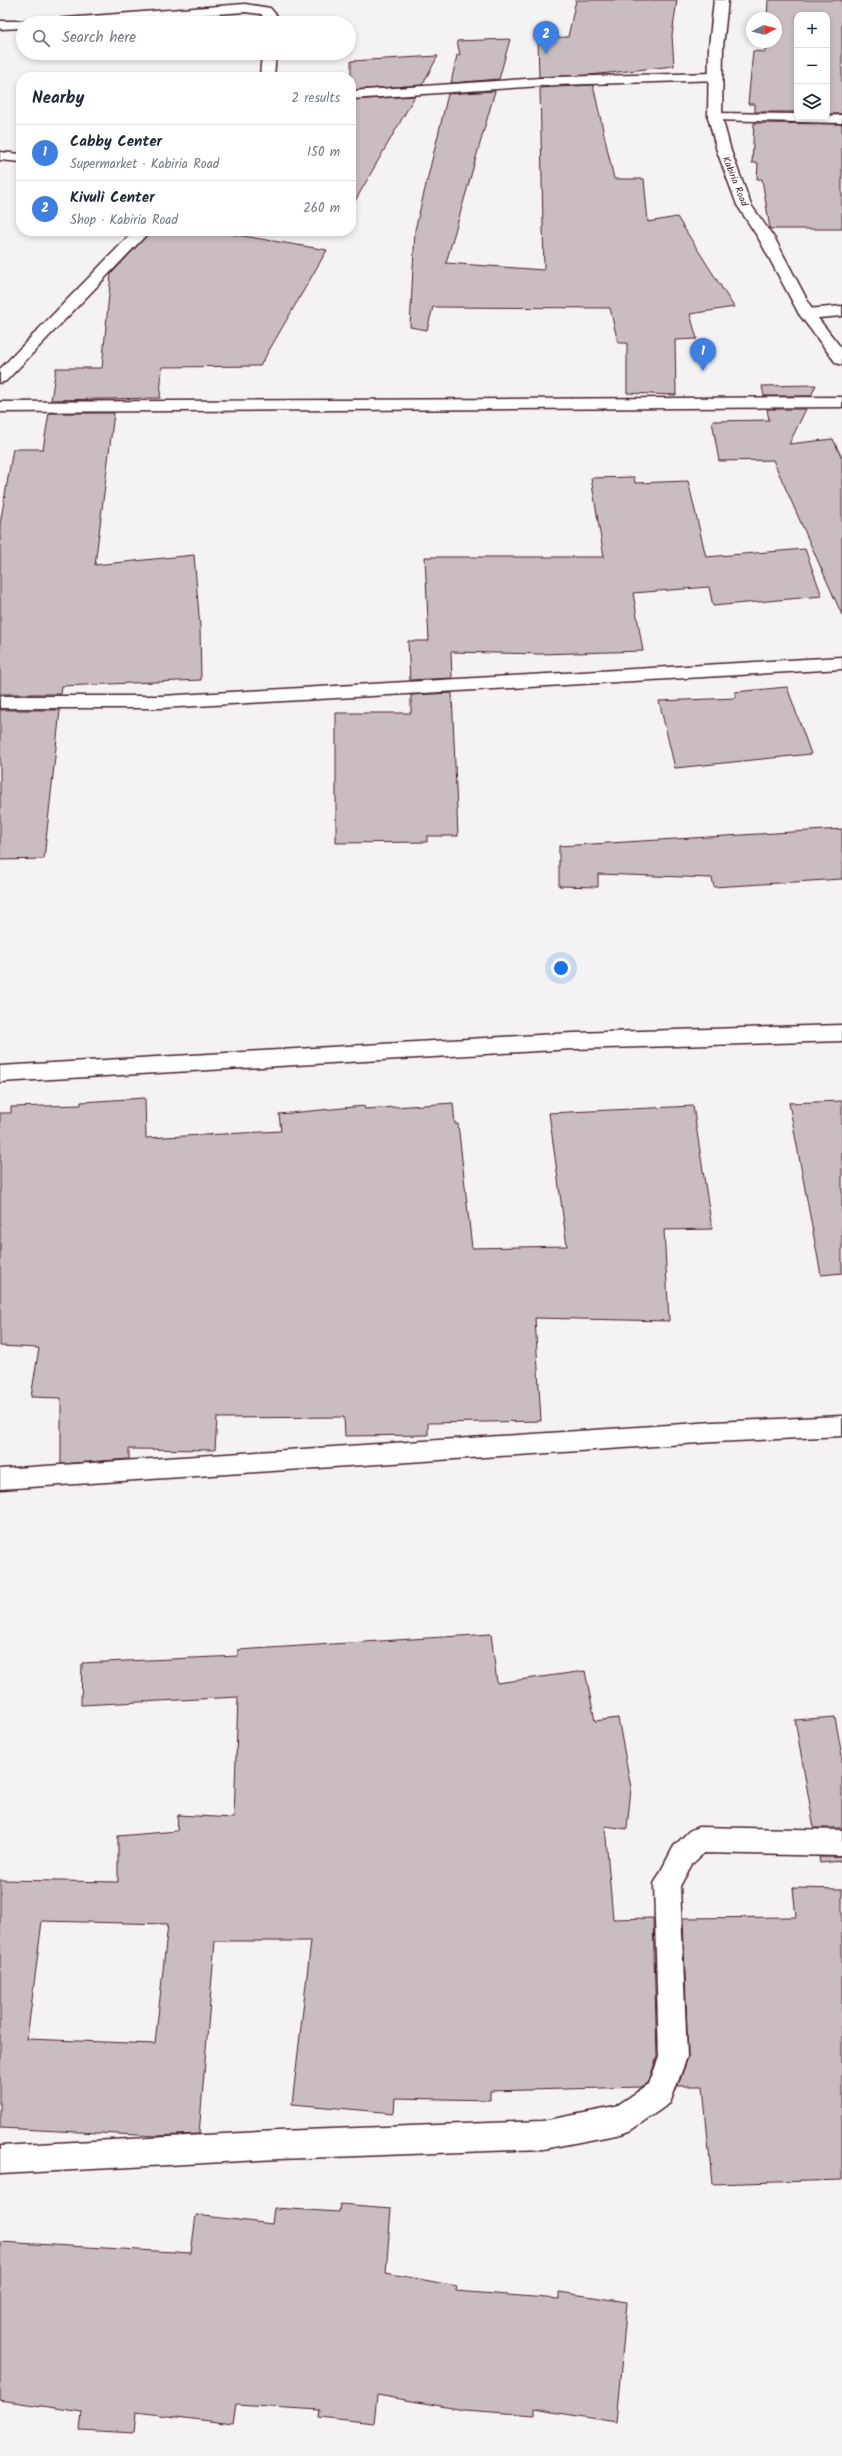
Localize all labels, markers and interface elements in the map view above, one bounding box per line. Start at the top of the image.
north arrow [746,12,782,48]
map controls [794,12,830,120]
button: + [794,12,830,48]
search box [16,16,356,60]
pin: 2 [533,21,559,54]
text: Search here [62,26,136,50]
icon: search [30,27,52,49]
button: − [794,48,830,84]
button: layers [794,84,830,120]
text: Nearby [32,85,84,112]
text: 2 results [292,88,340,109]
text: Cabby Center [70,130,162,154]
text: 1 [43,142,47,163]
text: 150 m [307,142,340,163]
text: Supermarket · Kabiria Road [70,154,219,175]
street label: Kabiria Road [718,154,753,210]
text: Kivuli Center [70,186,155,210]
text: 2 [41,198,49,219]
text: 260 m [303,198,340,219]
text: Shop · Kabiria Road [70,210,178,231]
pin: 1 [690,338,716,371]
your location [551,958,571,978]

